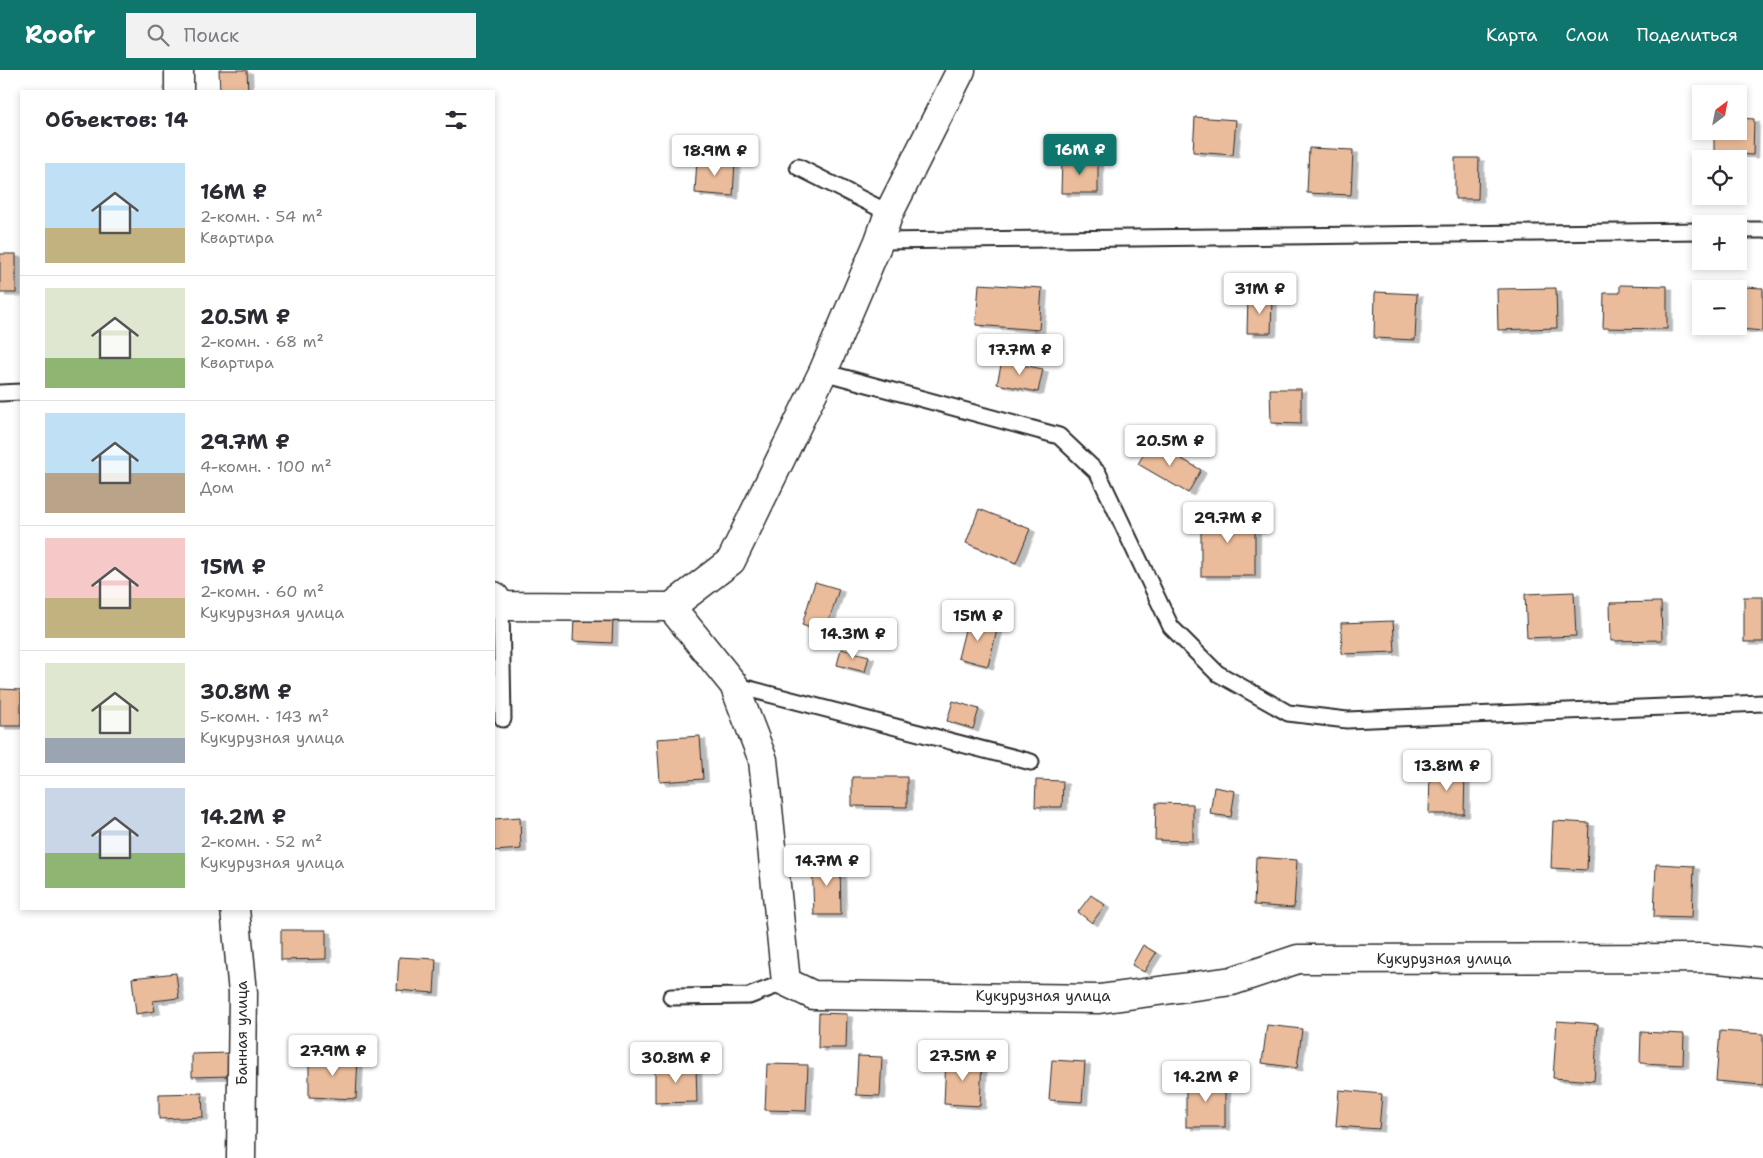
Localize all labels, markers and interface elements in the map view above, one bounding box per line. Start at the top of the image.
search box [126,13,476,58]
text: Roofr [25,19,96,51]
icon: search [144,21,172,49]
text: Поиск [184,23,239,48]
text: Карта [1486,23,1537,47]
text: Слои [1565,23,1609,47]
text: Поделиться [1637,23,1738,47]
north arrow [1692,85,1748,140]
map controls [1692,85,1747,335]
text: Объектов: 14 [45,106,188,134]
icon: filters [442,106,470,134]
pin: 18.9M ₽ [669,134,761,177]
pin: 16M ₽ [1045,134,1115,176]
text: 16M ₽ [1054,139,1106,160]
text: 18.9M ₽ [683,140,747,161]
button: locate [1692,150,1747,205]
text: 16M ₽ [200,178,267,206]
icon: home [85,183,145,243]
text: 2-комн. · 54 m² [200,206,323,227]
button: + [1692,215,1747,270]
text: Квартира [200,227,274,248]
pin: 31M ₽ [1225,272,1295,315]
text: 31M ₽ [1235,278,1285,299]
button: − [1692,280,1747,335]
text: 20.5M ₽ [200,303,290,331]
icon: home [85,308,145,368]
text: 2-комн. · 68 m² [200,331,324,352]
pin: 17.7M ₽ [974,334,1066,376]
text: 17.7M ₽ [988,339,1052,360]
text: Квартира [200,352,274,373]
pin: 20.5M ₽ [1124,424,1216,467]
text: 29.7M ₽ [200,428,290,456]
text: 20.5M ₽ [1136,430,1204,451]
icon: home [85,433,145,493]
text: 4-комн. · 100 m² [200,456,332,477]
text: Дом [200,477,234,498]
pin: 29.7M ₽ [1182,502,1274,544]
text: 29.7M ₽ [1194,507,1262,528]
text: 15M ₽ [200,553,266,581]
icon: home [85,558,145,618]
text: 2-комн. · 60 m² [200,581,324,602]
pin: 15M ₽ [943,600,1013,642]
text: Кукурузная улица [200,602,344,623]
text: 15M ₽ [953,605,1003,626]
pin: 14.3M ₽ [807,618,899,660]
text: 14.3M ₽ [820,623,886,644]
text: 30.8M ₽ [200,678,292,706]
icon: home [85,683,145,743]
text: 5-комн. · 143 m² [200,706,329,727]
text: Кукурузная улица [200,727,344,748]
pin: 13.8M ₽ [1401,750,1493,792]
text: 13.8M ₽ [1414,755,1480,776]
text: 14.2M ₽ [200,803,287,831]
icon: home [85,808,145,868]
text: 2-комн. · 52 m² [200,831,322,852]
pin: 14.7M ₽ [781,844,873,887]
text: 14.7M ₽ [795,850,859,871]
text: Кукурузная улица [200,852,344,873]
street label: Кукурузная улица [1376,949,1512,969]
street label: Банная улица [232,980,252,1085]
street label: Кукурузная улица [975,986,1111,1006]
pin: 27.9M ₽ [287,1034,379,1077]
text: 27.9M ₽ [299,1040,367,1061]
pin: 27.5M ₽ [917,1040,1009,1082]
pin: 30.8M ₽ [630,1042,722,1084]
text: 27.5M ₽ [929,1045,997,1066]
text: 30.8M ₽ [641,1047,711,1068]
pin: 14.2M ₽ [1160,1060,1252,1103]
text: 14.2M ₽ [1173,1066,1239,1087]

